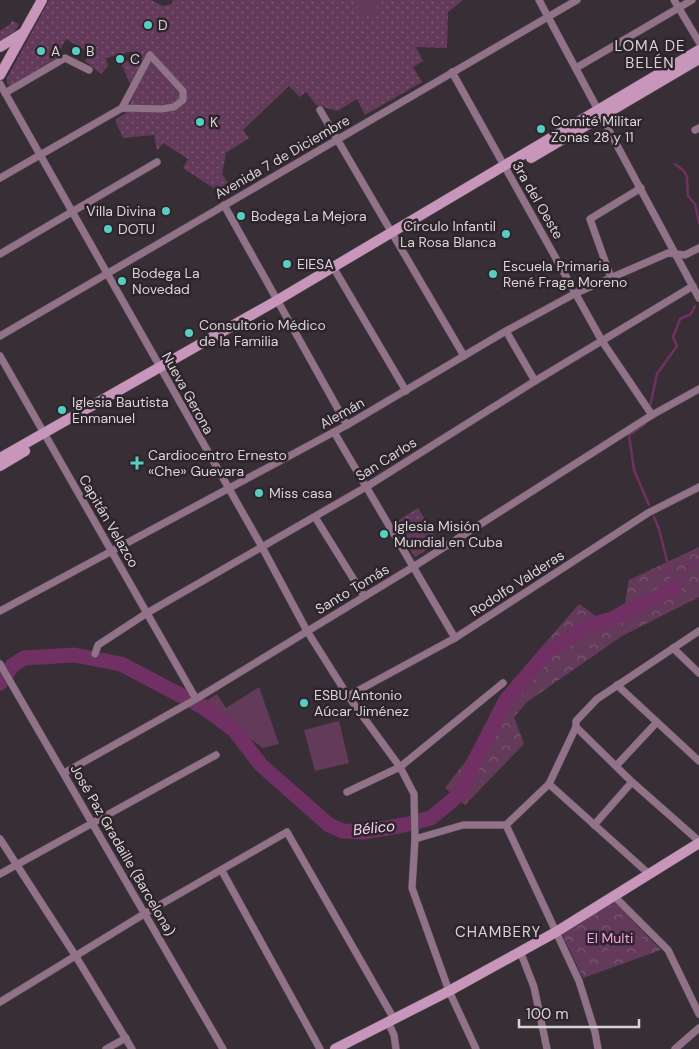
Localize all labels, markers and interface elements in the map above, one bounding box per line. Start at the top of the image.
place label: D [158,16,168,34]
marker: D [142,19,154,31]
district label: LOMA DE BELÉN [615,36,685,73]
place label: A [51,42,60,60]
place label: B [86,42,94,60]
marker: A [35,45,47,57]
marker: B [70,45,82,57]
place label: C [130,50,140,68]
marker: C [114,53,126,65]
street label: Avenida 7 de Diciembre [211,111,353,203]
place label: Comité Militar Zonas 28 y 11 [551,112,642,146]
place label: K [210,113,218,131]
marker: K [194,116,206,128]
marker: Comité Militar Zonas 28 y 11 [535,123,547,135]
street label: 3ra del Oeste [508,158,568,242]
place label: Villa Divina [86,202,156,220]
marker: Villa Divina [160,205,172,217]
place label: Bodega La Mejora [251,207,367,225]
marker: Bodega La Mejora [235,210,247,222]
place label: Círculo Infantil La Rosa Blanca [400,217,496,251]
place label: DOTU [118,220,155,238]
marker: DOTU [102,223,114,235]
marker: Círculo Infantil La Rosa Blanca [500,228,512,240]
place label: EIESA [297,255,334,273]
place label: Escuela Primaria René Fraga Moreno [503,257,627,291]
marker: EIESA [281,258,293,270]
place label: Bodega La Novedad [132,264,200,298]
marker: Escuela Primaria René Fraga Moreno [487,268,499,280]
marker: Bodega La Novedad [116,275,128,287]
place label: Consultorio Médico de la Familia [199,316,326,350]
marker: Consultorio Médico de la Familia [183,327,195,339]
street label: Nueva Gerona [158,349,218,437]
place label: Iglesia Bautista Enmanuel [72,393,169,427]
street label: Alemán [316,393,368,433]
marker: Iglesia Bautista Enmanuel [56,404,68,416]
street label: San Carlos [352,433,420,485]
place label: Cardiocentro Ernesto «Che» Guevara [148,446,287,480]
marker: Cardiocentro Ernesto «Che» Guevara [130,456,144,470]
street label: Capitán Velazco [75,471,143,571]
place label: Miss casa [269,484,332,502]
marker: Miss casa [253,487,265,499]
place label: Iglesia Misión Mundial en Cuba [394,517,503,551]
marker: Iglesia Misión Mundial en Cuba [378,528,390,540]
street label: Rodolfo Valderas [466,546,568,620]
street label: Santo Tomás [312,560,392,618]
place label: ESBU Antonio Aúcar Jiménez [314,686,409,720]
marker: ESBU Antonio Aúcar Jiménez [298,697,310,709]
street label: José Paz Gradaille (Barcelona) [66,761,180,939]
water label: Bélico [352,816,396,840]
district label: CHAMBERY [455,922,541,942]
park label: El Multi [587,929,633,947]
scale bar [519,996,639,1028]
text: 100 m [526,1004,569,1024]

